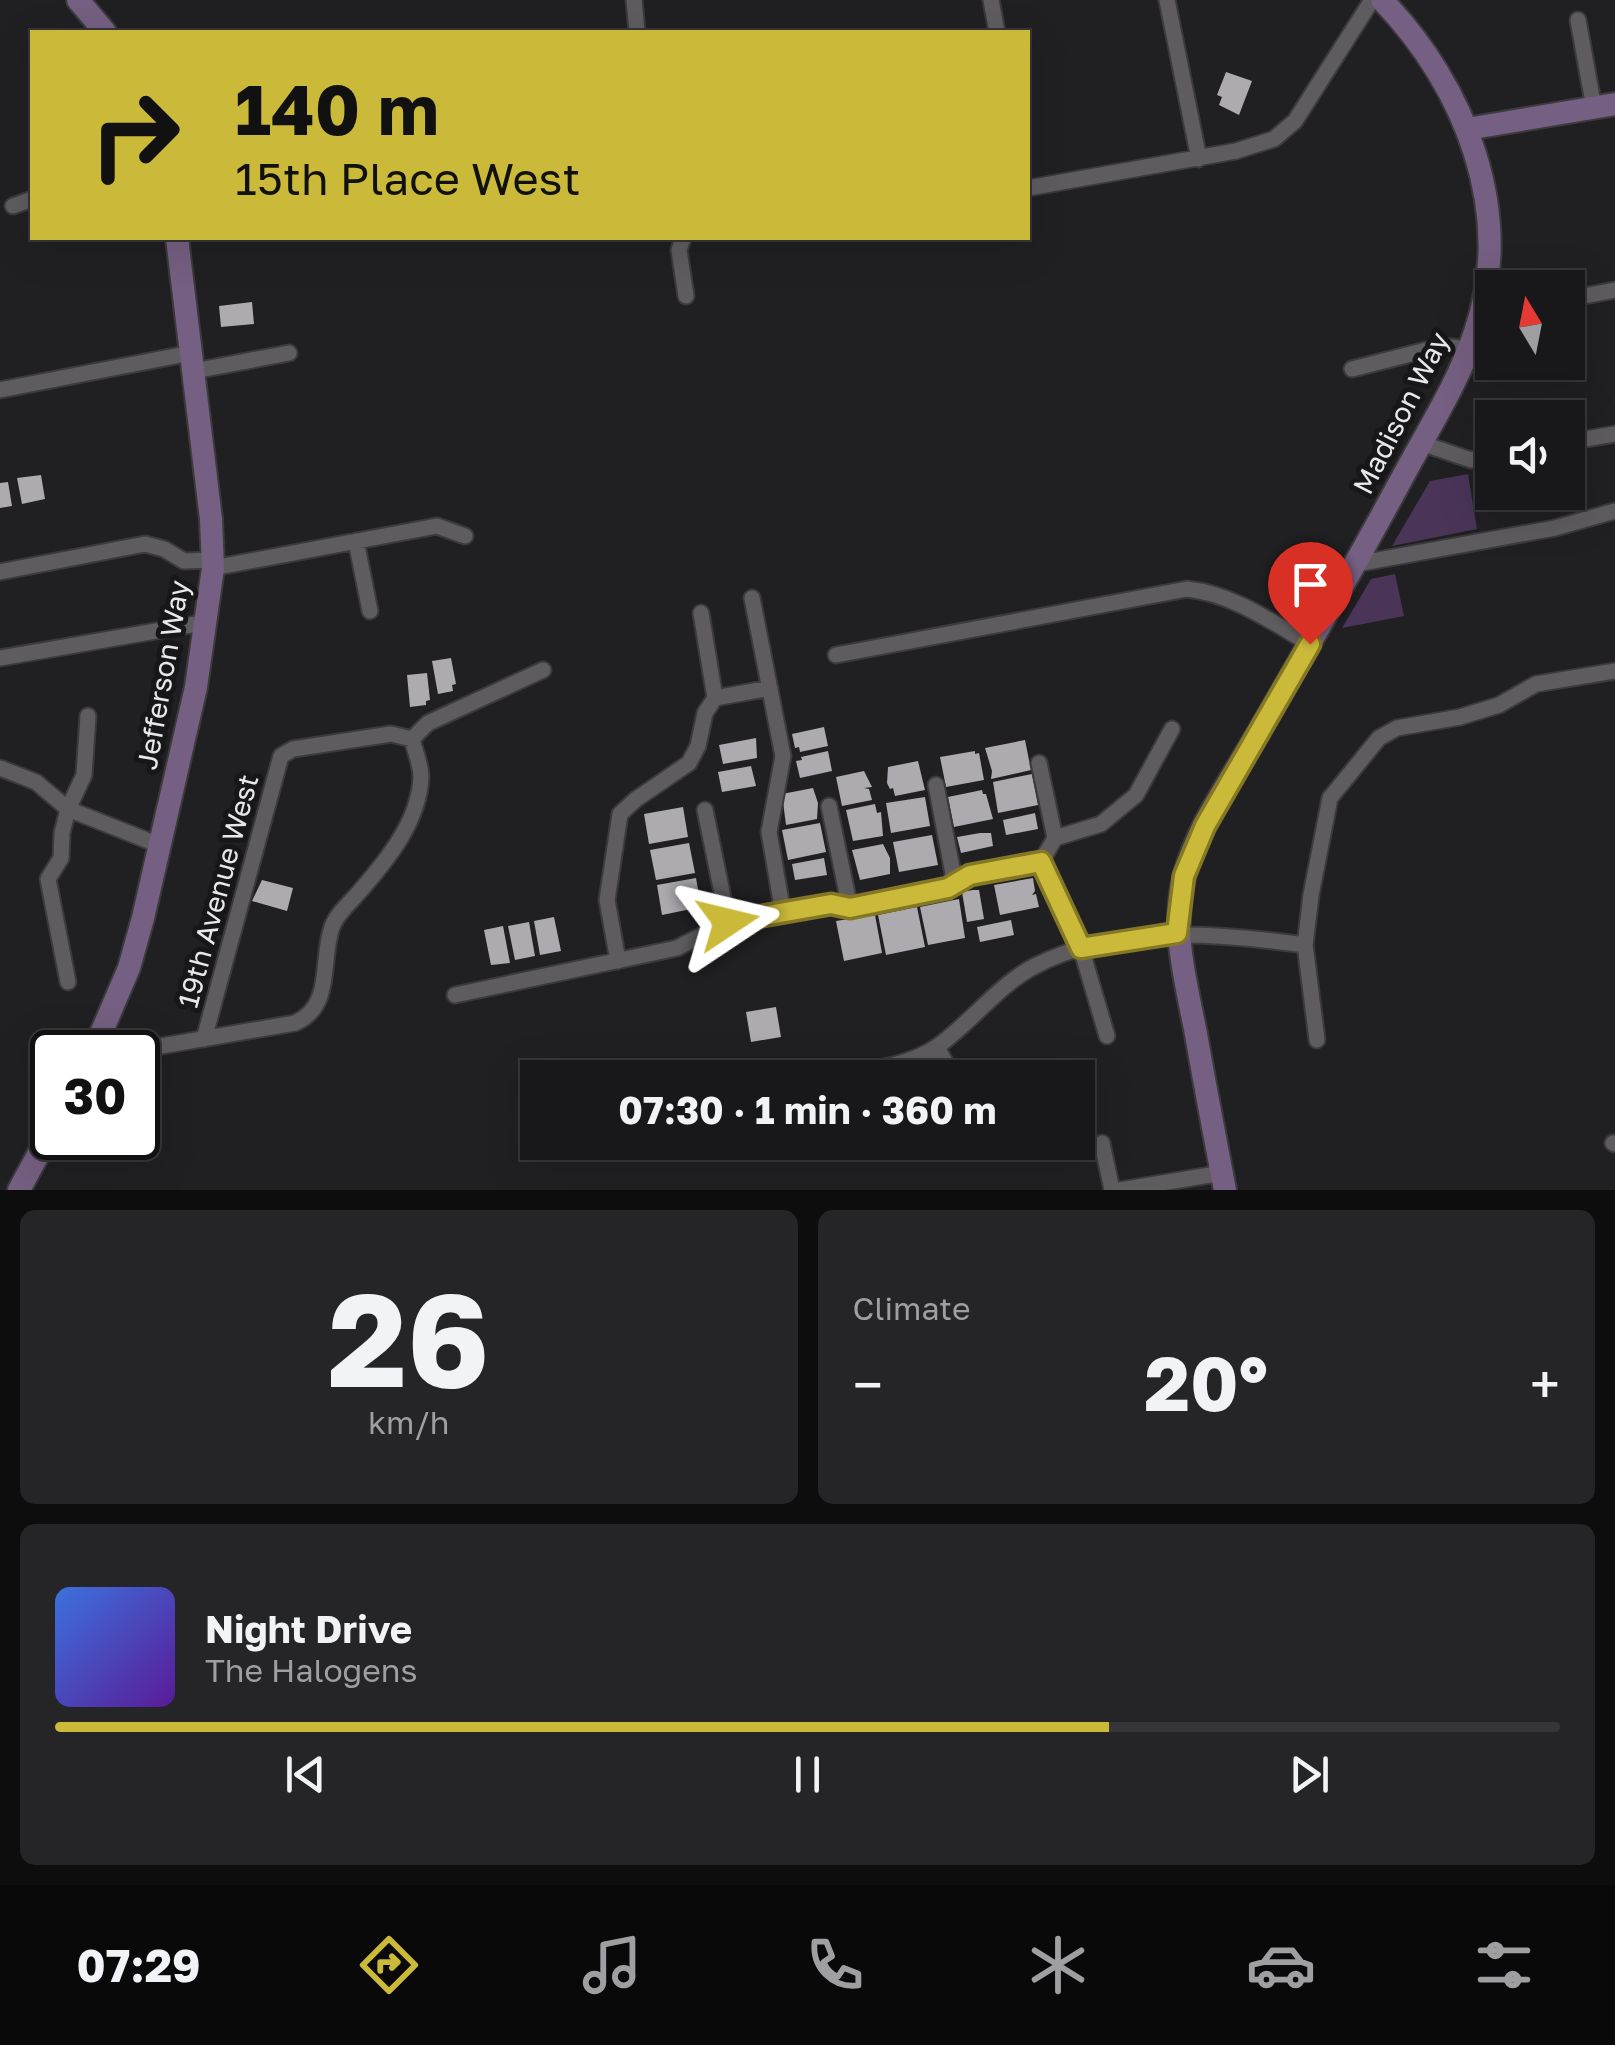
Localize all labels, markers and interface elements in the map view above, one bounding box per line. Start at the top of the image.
text: 140 m [235,66,439,150]
icon: right [70,70,200,200]
text: 15th Place West [235,151,580,205]
north arrow [1475,270,1585,380]
map controls [1475,270,1585,510]
street label: Madison Way [1346,326,1456,499]
button: sound [1475,400,1585,510]
pin [1268,542,1353,645]
icon: arrive [1283,557,1338,612]
street label: Jefferson Way [130,577,195,772]
street label: 19th Avenue West [171,771,264,1011]
position arrow [676,870,780,974]
speed limit sign: 30 [30,1030,160,1160]
text: 07:30 · 1 min · 360 m [618,1087,997,1132]
text: 26 [328,1260,490,1416]
text: Climate [853,1289,971,1327]
text: 20° [1144,1337,1268,1428]
text: − [853,1351,883,1417]
text: + [1530,1351,1560,1417]
text: km/h [368,1403,449,1441]
text: Night Drive [205,1606,412,1651]
text: The Halogens [205,1651,417,1689]
icon: previous [278,1747,333,1802]
icon: pause [780,1747,835,1802]
icon: next [1282,1747,1337,1802]
icon: directions [354,1930,424,2000]
icon: music [577,1930,647,2000]
icon: phone [800,1930,870,2000]
icon: climate [1023,1930,1093,2000]
icon: car [1246,1930,1316,2000]
icon: filters [1469,1930,1539,2000]
text: 07:29 [76,1938,201,1992]

